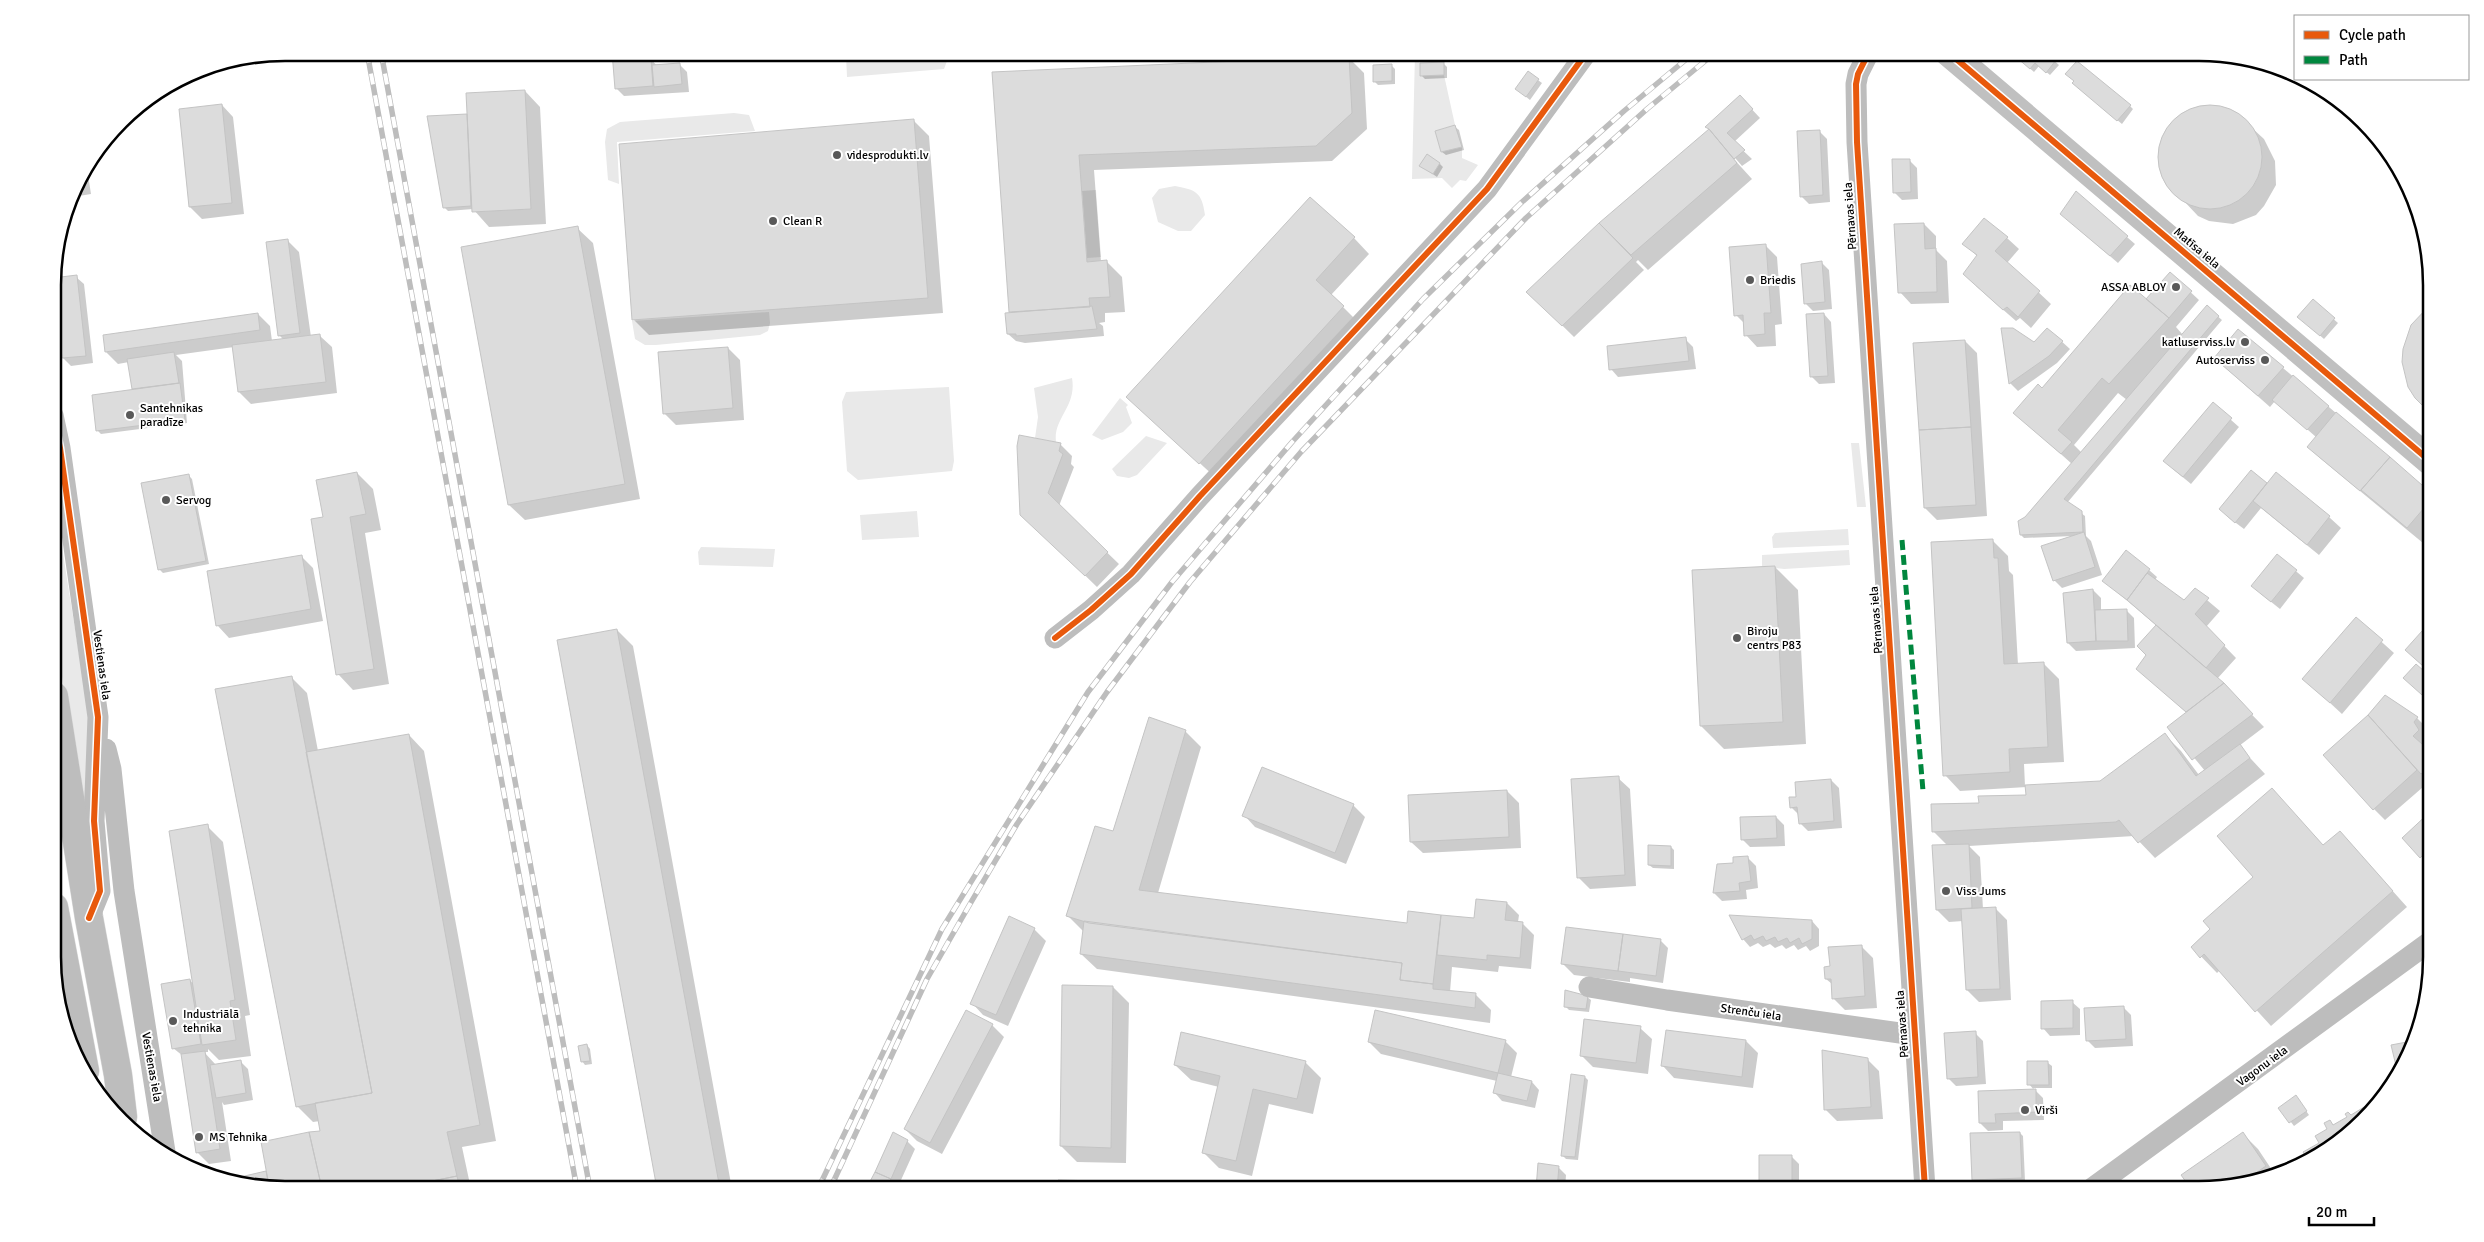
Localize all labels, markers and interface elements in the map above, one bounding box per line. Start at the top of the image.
legend [2294,15,2469,80]
text: Cycle path [2339,26,2406,44]
text: Path [2339,51,2368,69]
place label: videsprodukti.lv [847,148,929,163]
marker: videsprodukti.lv [831,149,843,161]
street label: Pērnavas iela [1841,182,1860,250]
place label: Clean R [783,214,822,229]
marker: Clean R [767,215,779,227]
street label: Matīsa iela [2170,225,2223,272]
place label: Briedis [1760,273,1796,288]
marker: Briedis [1744,274,1756,286]
place label: ASSA ABLOY [2101,280,2166,295]
marker: ASSA ABLOY [2170,281,2182,293]
place label: katluserviss.lv [2162,335,2236,350]
marker: katluserviss.lv [2239,336,2251,348]
place label: Autoserviss [2196,353,2255,368]
marker: Autoserviss [2259,354,2271,366]
place label: Santehnikas paradīze [140,401,203,430]
marker: Santehnikas paradīze [124,409,136,421]
place label: Servog [176,493,211,508]
marker: Servog [160,494,172,506]
street label: Pērnavas iela [1867,586,1886,654]
place label: Biroju centrs P83 [1747,624,1801,653]
street label: Vestienas iela [89,629,114,701]
marker: Biroju centrs P83 [1731,632,1743,644]
place label: Viss Jums [1956,884,2006,899]
marker: Viss Jums [1940,885,1952,897]
street label: Pērnavas iela [1893,990,1912,1058]
street label: Strenču iela [1720,1001,1782,1024]
place label: Industriālā tehnika [183,1007,239,1036]
marker: Industriālā tehnika [167,1015,179,1027]
street label: Vestienas iela [138,1031,165,1103]
street label: Vagonu iela [2234,1043,2291,1090]
place label: Virši [2035,1103,2058,1118]
marker: Virši [2019,1104,2031,1116]
place label: MS Tehnika [209,1130,267,1145]
marker: MS Tehnika [193,1131,205,1143]
scale bar [2309,1194,2374,1226]
text: 20 m [2316,1203,2347,1221]

